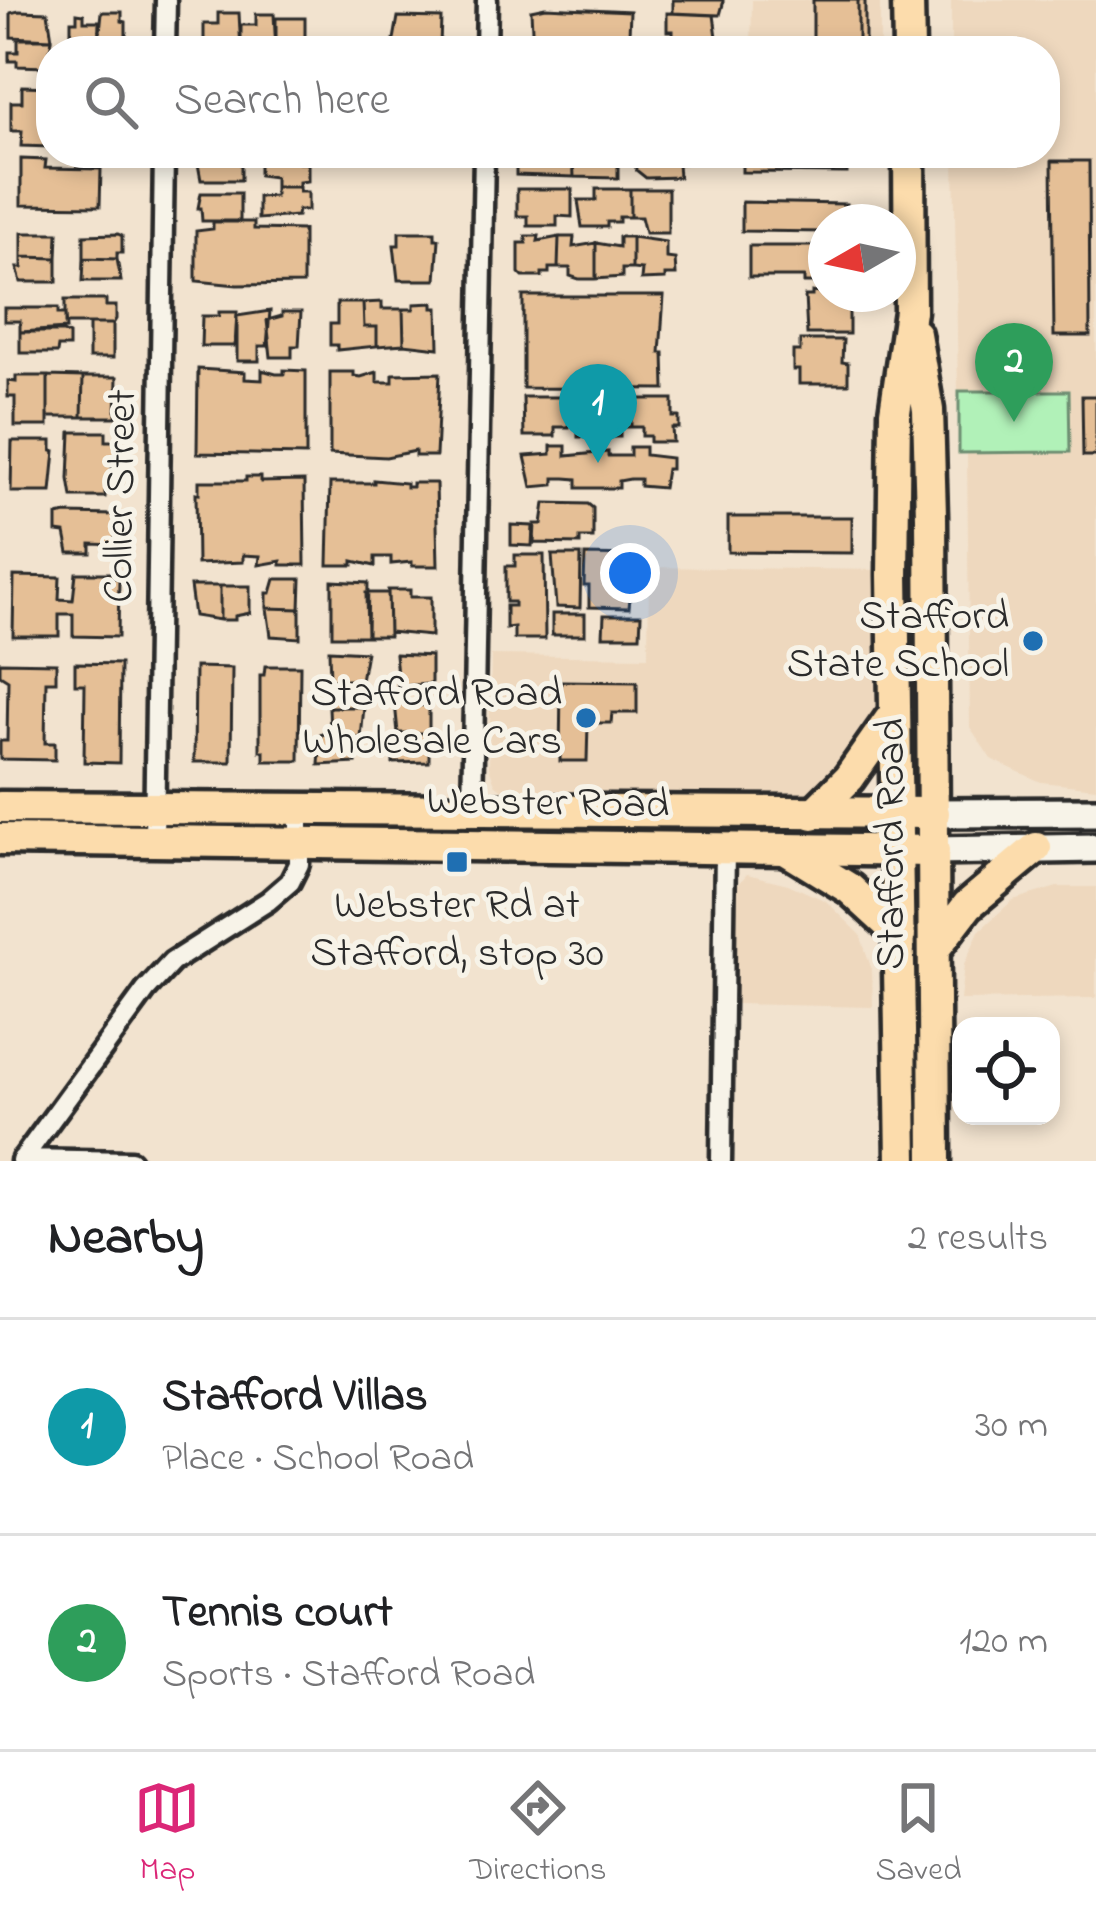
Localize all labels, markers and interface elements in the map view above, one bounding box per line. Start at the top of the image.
search box [36,36,1060,168]
icon: search [78,69,144,135]
text: Search here [174,69,390,135]
north arrow [808,204,916,312]
pin: 2 [975,323,1053,422]
pin: 1 [559,364,637,463]
street label: Collier Street [90,389,154,603]
your location [600,543,660,603]
place label: Stafford State School [787,587,1009,696]
marker: Stafford State School [1020,628,1046,654]
place label: Stafford Road Wholesale Cars [302,664,562,773]
marker: Stafford Road Wholesale Cars [573,705,599,731]
street label: Stafford Road [862,718,923,970]
street label: Webster Road [426,771,670,837]
marker: Webster Rd at Stafford, stop 30 [444,849,470,875]
place label: Webster Rd at Stafford, stop 30 [310,876,604,985]
map controls [952,1017,1060,1125]
button: locate [952,1017,1060,1125]
text: Nearby [48,1202,204,1277]
text: 2 results [908,1211,1048,1268]
text: Stafford Villas [162,1365,428,1431]
text: 1 [81,1398,93,1455]
text: 30 m [975,1398,1048,1455]
text: Place · School Road [162,1431,474,1488]
text: Tennis court [162,1581,393,1647]
text: 2 [77,1614,97,1671]
text: 120 m [959,1614,1048,1671]
text: Sports · Stafford Road [162,1647,535,1704]
tab: Map [134,1775,200,1895]
tab: Directions [469,1775,607,1895]
tab: Saved [875,1775,962,1895]

